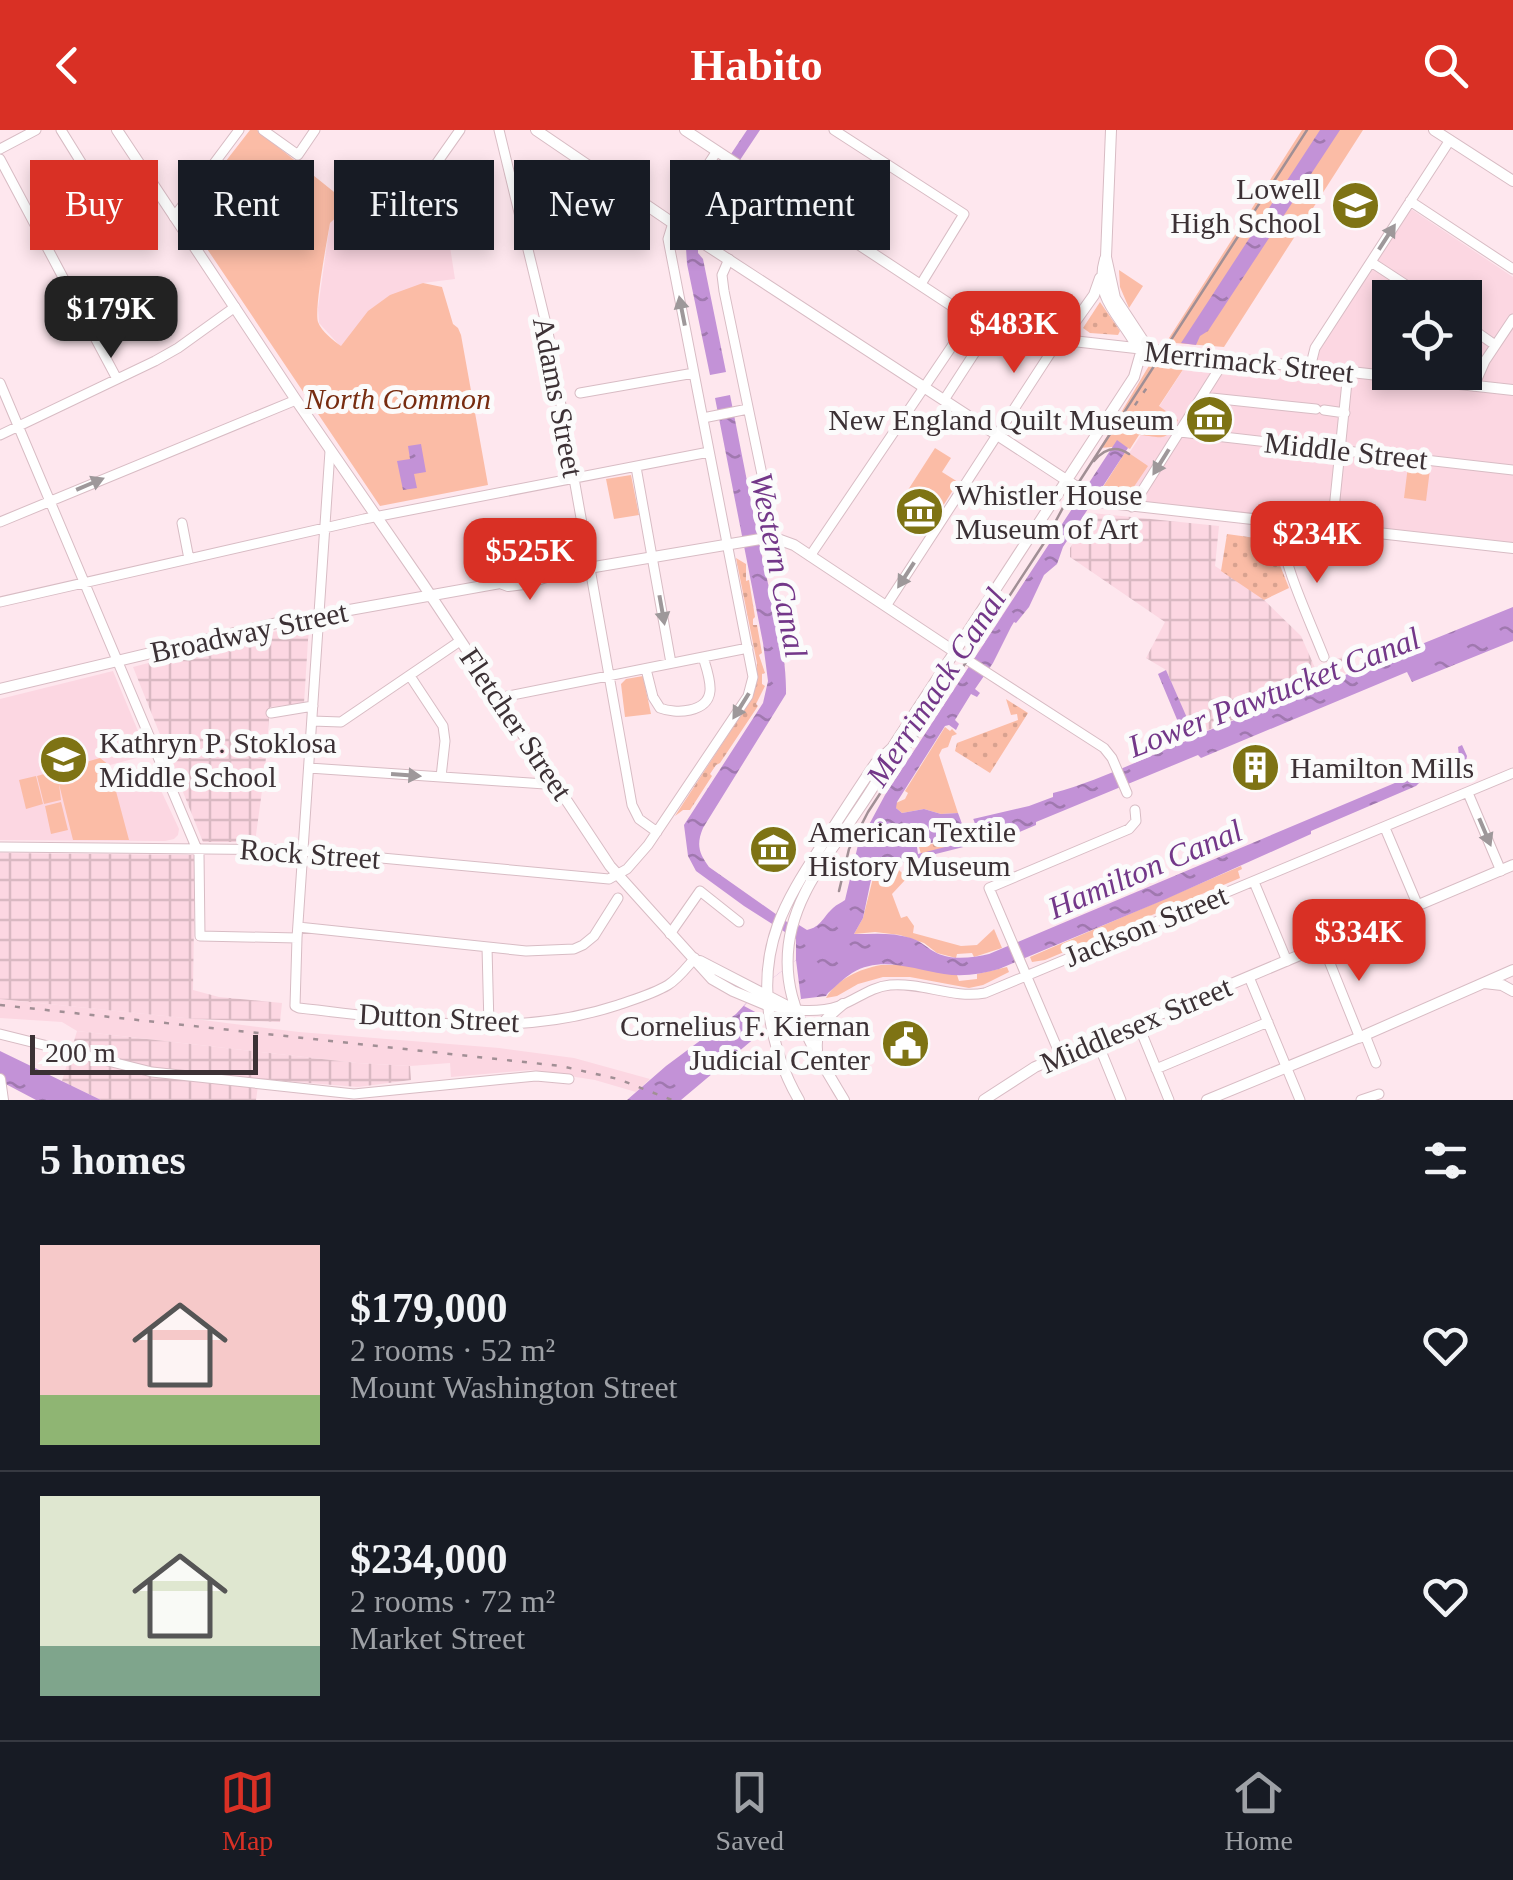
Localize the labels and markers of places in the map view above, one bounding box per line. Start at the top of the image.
place label: Lowell High School [1170,172,1321,239]
school or university icon: Lowell High School [1330,180,1382,232]
pin: $179K [41,276,181,361]
pin: $483K [944,291,1084,376]
museum icon: New England Quilt Museum [1183,394,1235,446]
place label: New England Quilt Museum [828,403,1174,436]
place label: Whistler House Museum of Art [955,478,1142,545]
museum icon: Whistler House Museum of Art [894,486,946,538]
pin: $234K [1247,501,1387,586]
pin: $525K [460,518,600,603]
place label: Kathryn P. Stoklosa Middle School [99,726,337,793]
school or university icon: Kathryn P. Stoklosa Middle School [38,734,90,786]
building icon: Hamilton Mills [1229,742,1281,794]
place label: Hamilton Mills [1290,751,1474,784]
place label: American Textile History Museum [808,815,1016,882]
museum icon: American Textile History Museum [747,823,799,875]
pin: $334K [1289,899,1429,984]
place label: Cornelius F. Kiernan Judicial Center [620,1009,870,1076]
public building icon: Cornelius F. Kiernan Judicial Center [879,1017,931,1069]

